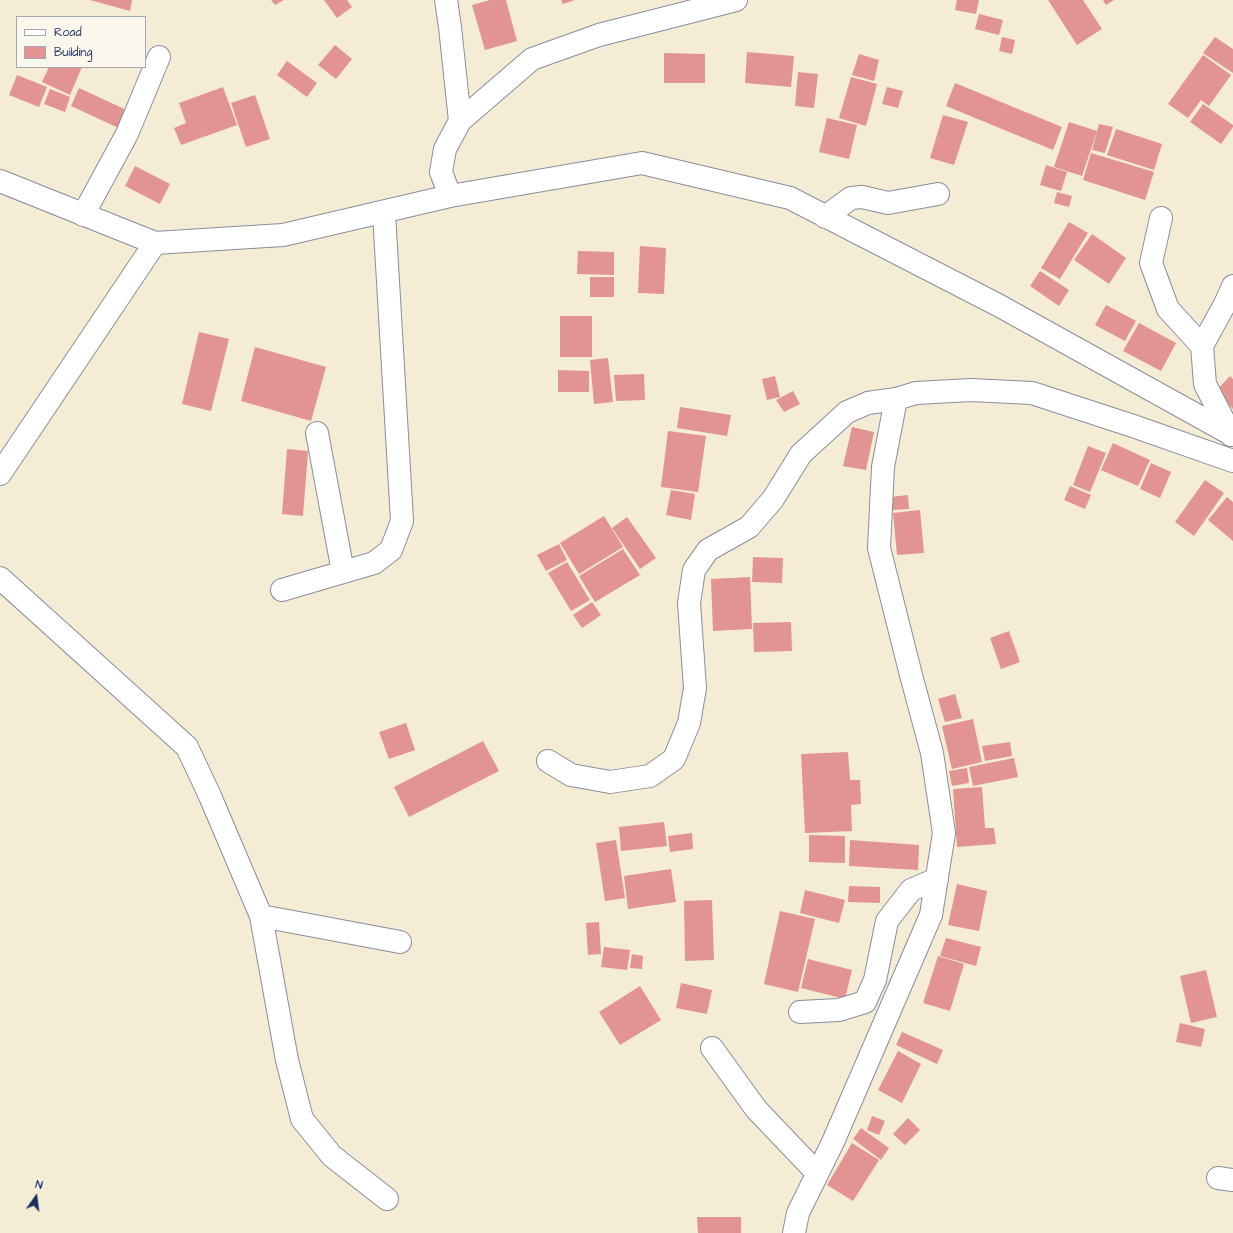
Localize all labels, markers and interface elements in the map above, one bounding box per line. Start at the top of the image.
legend [16,16,146,68]
text: Road [54,24,82,41]
text: Building [54,44,92,61]
north arrow [16,1177,56,1217]
text: N [34,1177,44,1193]

